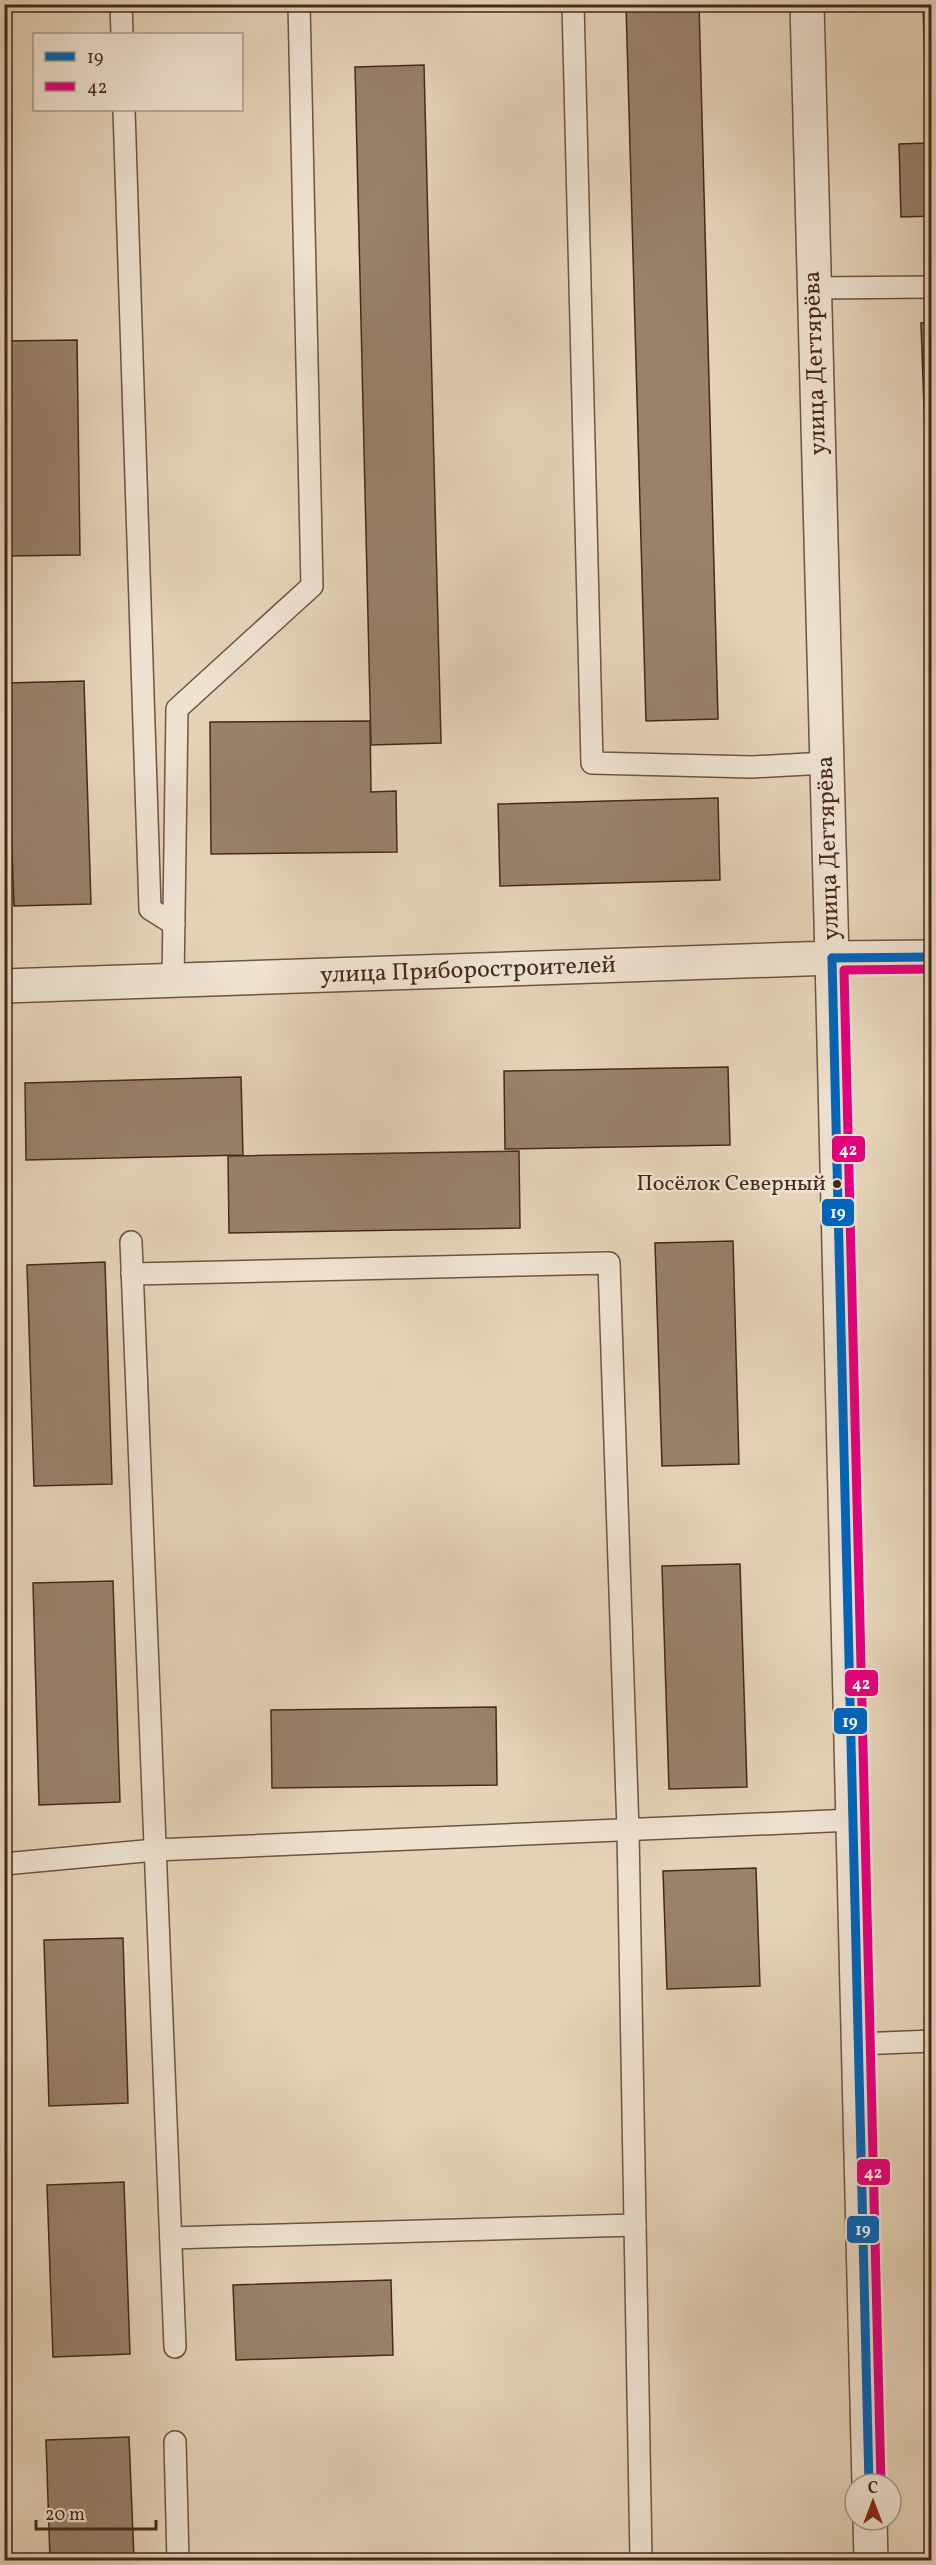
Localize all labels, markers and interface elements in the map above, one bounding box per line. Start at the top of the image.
legend [33,33,243,111]
text: 19 [87,46,103,71]
text: 42 [87,76,107,101]
street label: улица Дегтярёва [796,270,836,456]
street label: улица Дегтярёва [809,755,849,941]
street label: улица Приборостроителей [319,949,617,993]
line badge: 42 [831,1135,866,1163]
text: 42 [839,1140,857,1162]
place label: Посёлок Северный [637,1169,826,1200]
marker: Посёлок Северный [831,1178,843,1190]
line badge: 19 [821,1198,855,1227]
text: 19 [830,1203,846,1225]
line badge: 42 [844,1669,879,1697]
text: 42 [852,1674,870,1696]
line badge: 19 [833,1707,868,1735]
text: 19 [842,1712,858,1734]
line badge: 42 [856,2158,891,2186]
text: 42 [864,2163,882,2185]
line badge: 19 [846,2215,880,2244]
text: 19 [855,2220,871,2242]
north arrow [843,2472,903,2532]
text: С [868,2478,878,2500]
scale bar [36,2493,156,2531]
text: 20 m [45,2503,85,2528]

